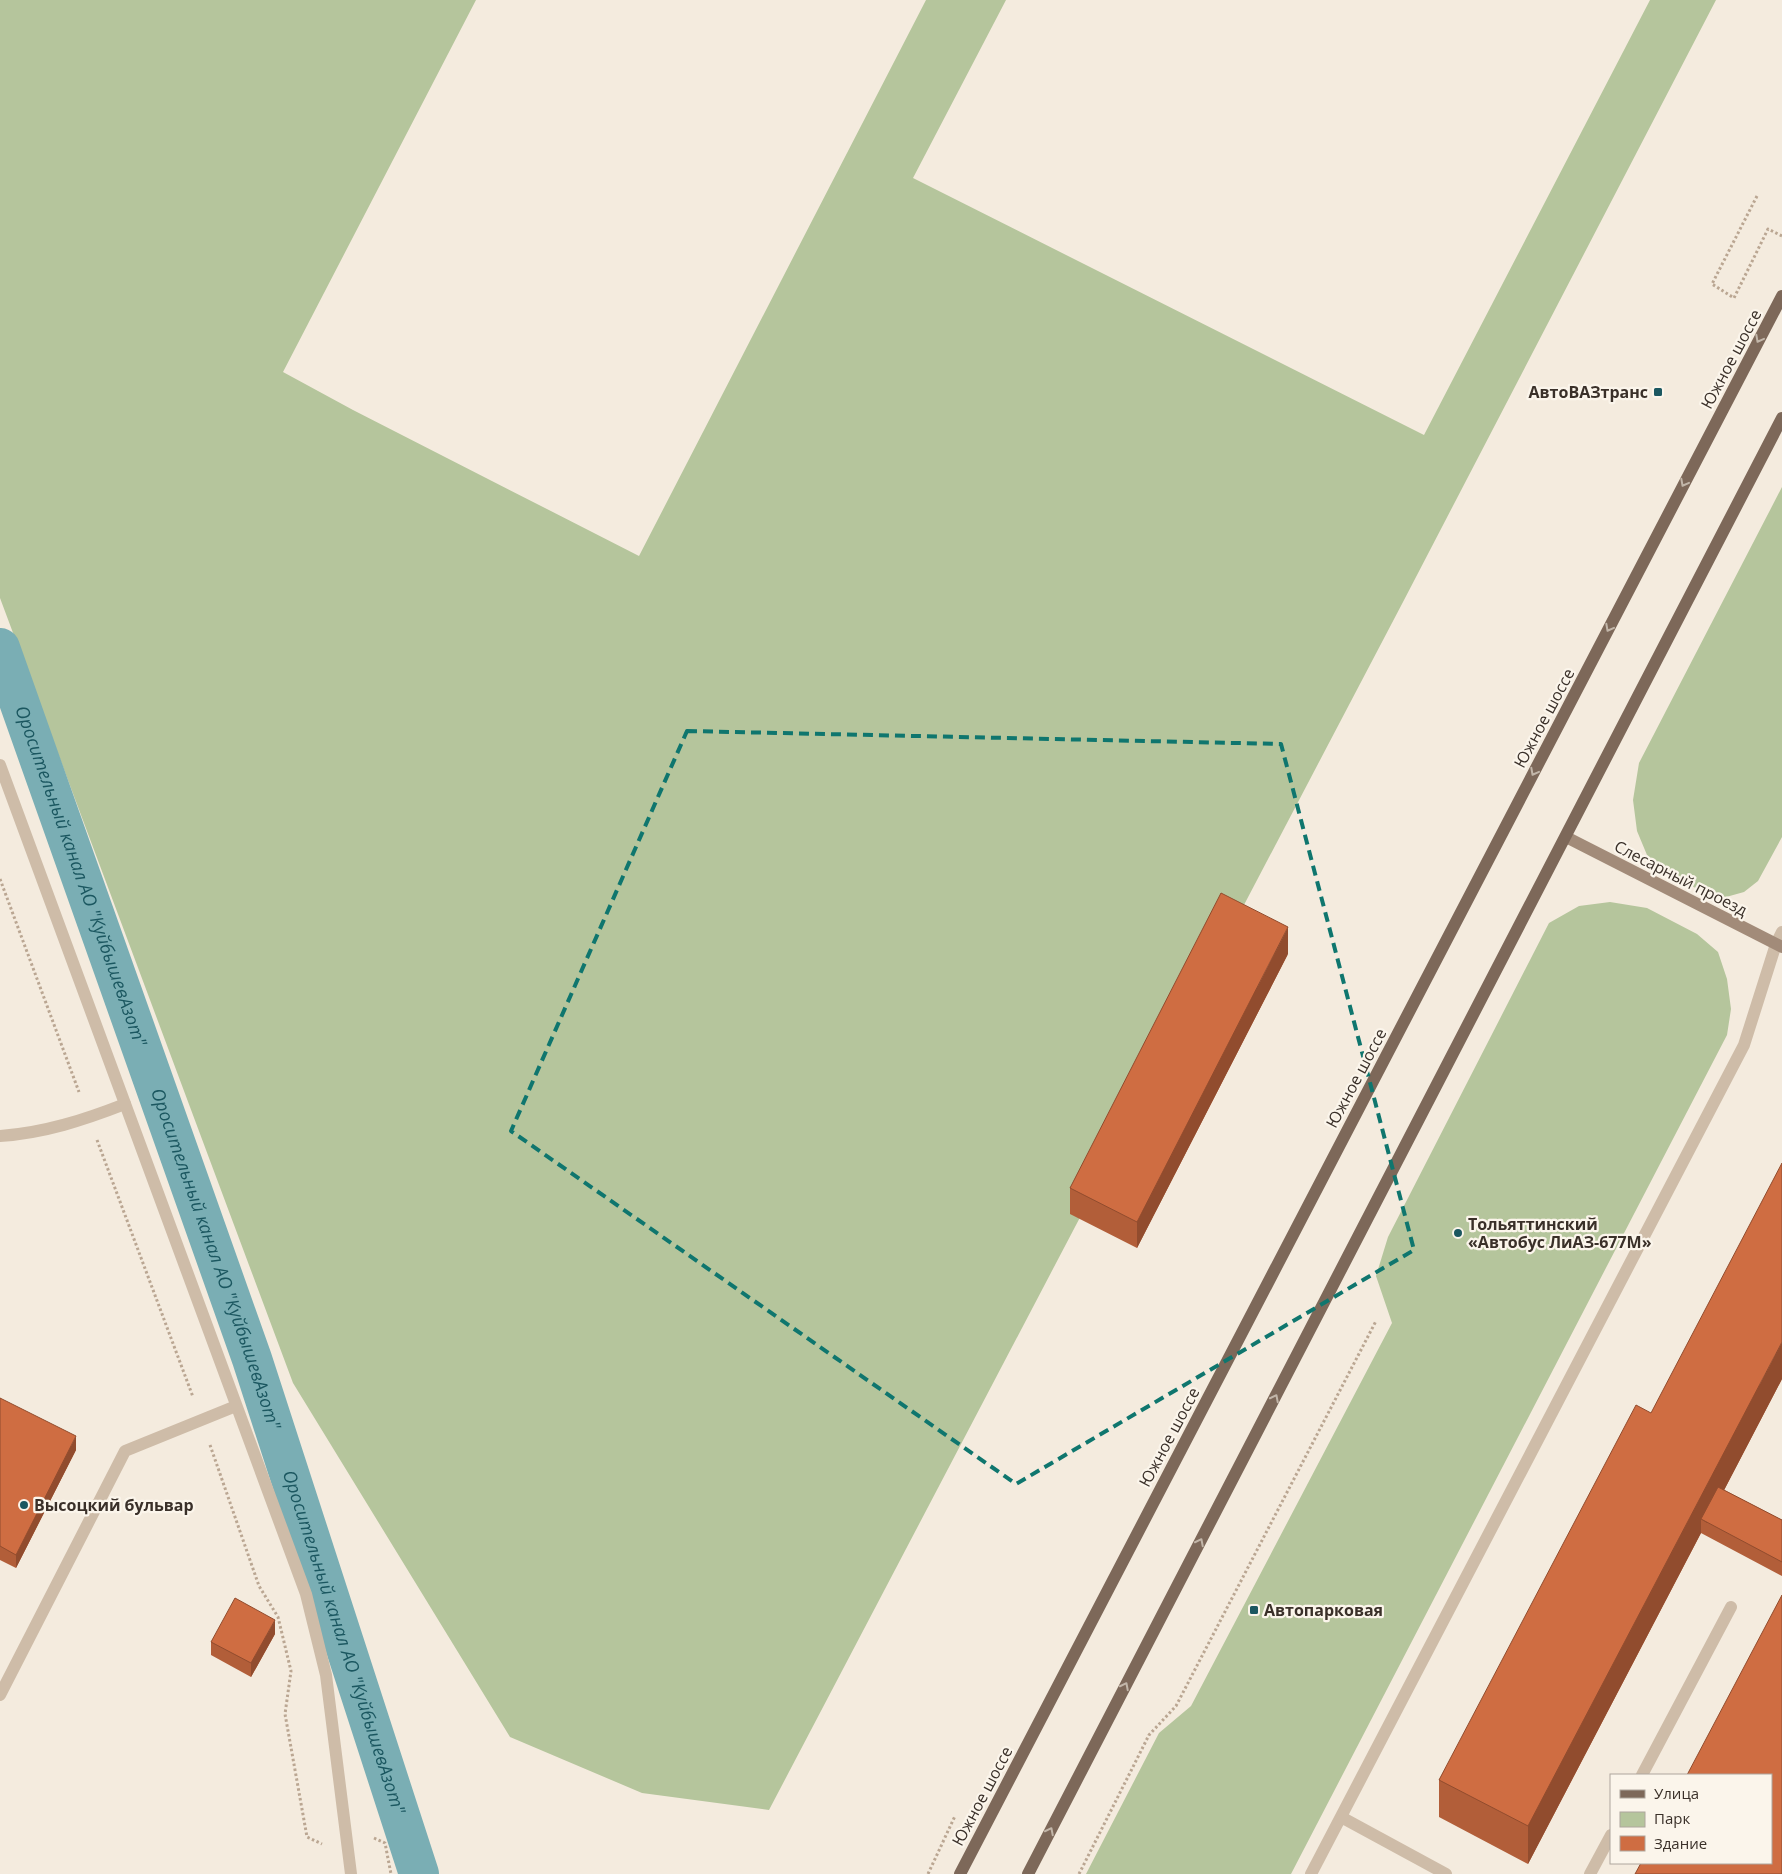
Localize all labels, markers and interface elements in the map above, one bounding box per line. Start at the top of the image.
street label: Южное шоссе [1696,305,1766,413]
one-way arrow [1755,334,1765,343]
place label: АвтоВАЗтранс [1529,381,1648,403]
marker: АвтоВАЗтранс [1652,386,1664,398]
one-way arrow [1680,478,1690,487]
one-way arrow [1605,622,1615,631]
street label: Южное шоссе [1509,664,1579,772]
water label: Оросительный канал АО "КуйбышевАзот" [10,702,154,1050]
one-way arrow [1530,766,1540,775]
street label: Слесарный проезд [1611,835,1751,921]
street label: Южное шоссе [1321,1024,1391,1132]
water label: Оросительный канал АО "КуйбышевАзот" [146,1085,287,1434]
place label: Тольяттинский «Автобус ЛиАЗ-677М» [1468,1213,1652,1253]
marker: Тольяттинский «Автобус ЛиАЗ-677М» [1452,1227,1464,1239]
street label: Южное шоссе [1134,1383,1204,1491]
one-way arrow [1269,1394,1279,1403]
water label: Оросительный канал АО "КуйбышевАзот" [278,1467,412,1818]
place label: Высоцкий бульвар [34,1494,194,1516]
marker: Высоцкий бульвар [18,1499,30,1511]
one-way arrow [1194,1539,1204,1548]
place label: Автопарковая [1264,1599,1383,1621]
marker: Автопарковая [1248,1604,1260,1616]
one-way arrow [1119,1683,1129,1692]
street label: Южное шоссе [947,1742,1017,1850]
legend [1610,1774,1772,1864]
text: Улица [1654,1783,1699,1803]
text: Парк [1654,1808,1690,1828]
one-way arrow [1044,1827,1054,1836]
text: Здание [1654,1833,1707,1853]

